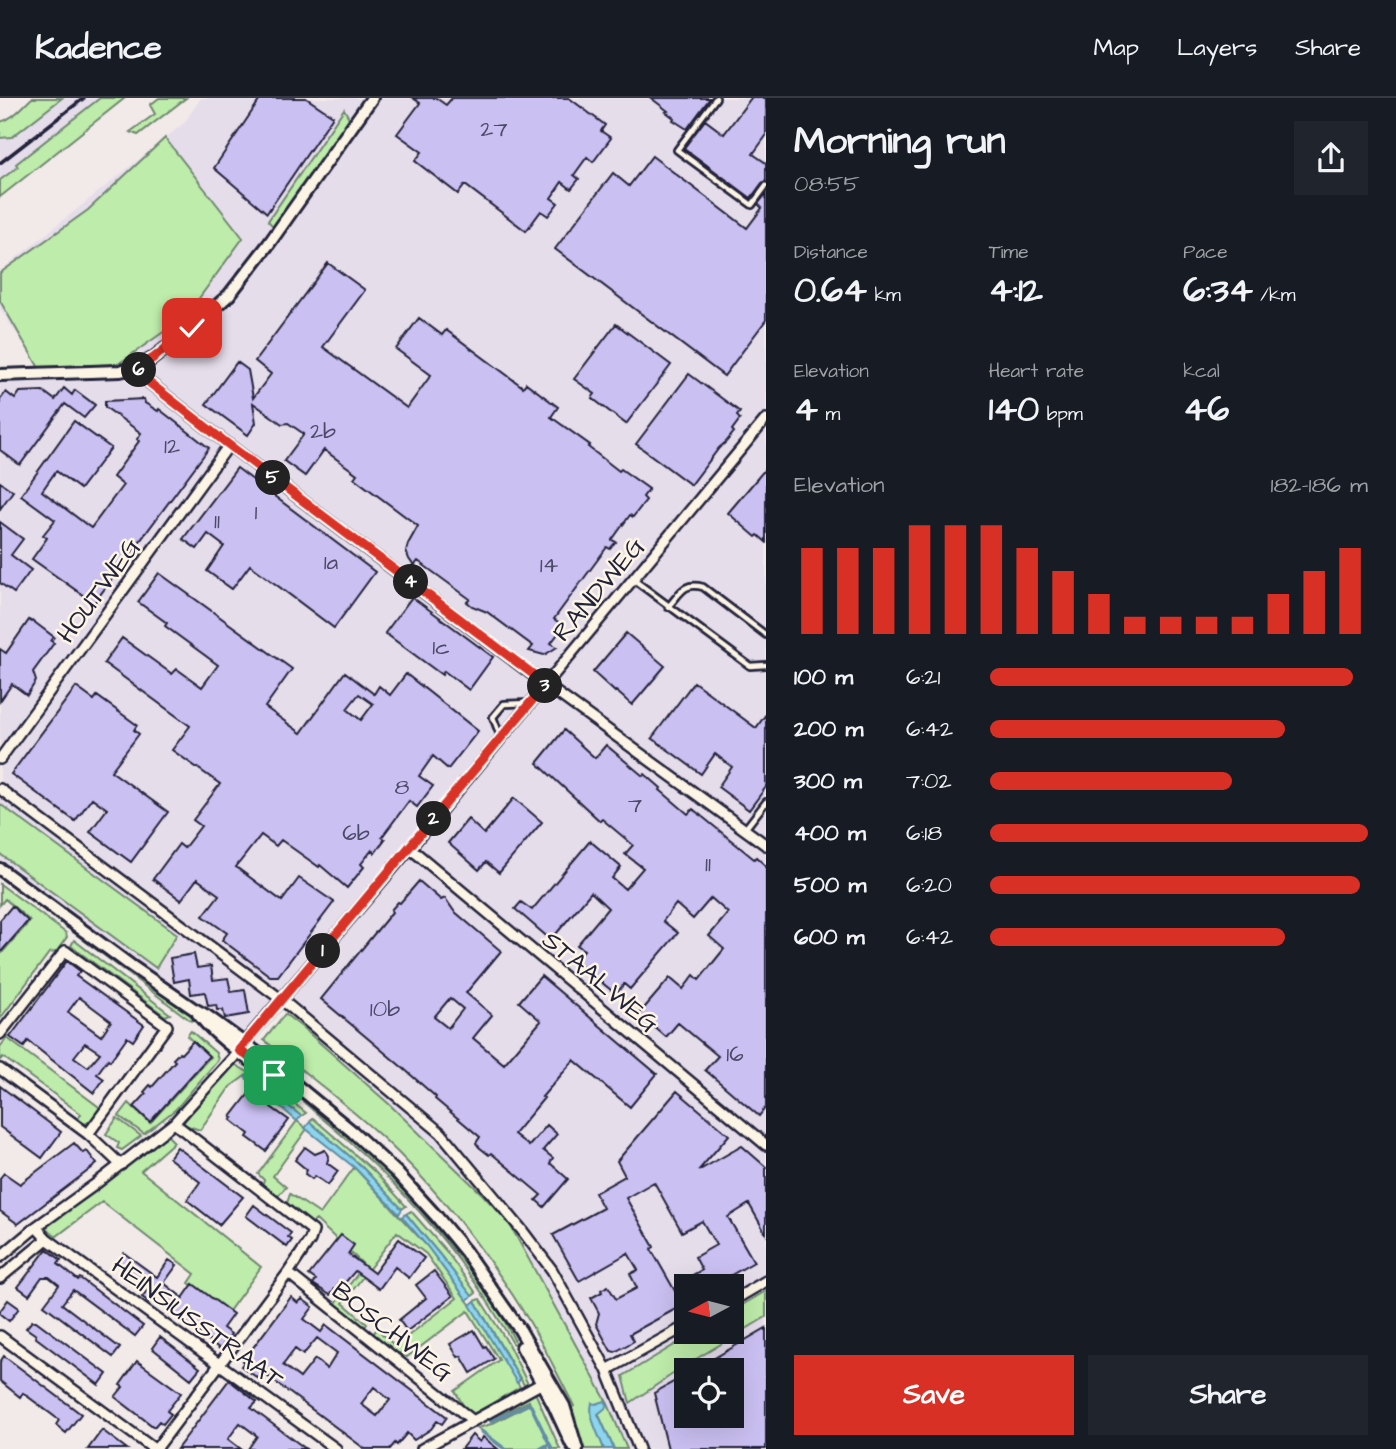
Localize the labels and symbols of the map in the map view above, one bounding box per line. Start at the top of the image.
house number: 27 [480,113,508,145]
pin [162,298,222,358]
pin: 6 [122,352,156,388]
house number: 2b [310,415,336,447]
house number: 12 [164,430,180,462]
pin: 5 [256,460,290,496]
house number: 1 [255,496,258,528]
house number: 11 [214,505,220,537]
street label: RANDWEG [544,530,653,650]
street label: HOUTWEG [48,531,149,650]
house number: 1a [324,546,339,578]
house number: 14 [540,549,559,581]
pin: 4 [394,564,428,600]
house number: 1c [432,631,450,663]
pin: 3 [528,668,562,704]
house number: 8 [395,771,410,803]
house number: 7 [628,789,642,821]
pin: 2 [416,802,452,836]
house number: 6b [342,817,370,849]
house number: 11 [705,848,711,880]
street label: STAALWEG [534,922,666,1041]
pin: 1 [306,934,340,968]
house number: 10b [370,993,400,1025]
house number: 16 [726,1038,744,1070]
pin [244,1045,304,1105]
street label: HEINSIUSSTRAAT [104,1248,291,1398]
street label: BOSCHWEG [324,1273,460,1390]
north arrow [674,1274,744,1344]

